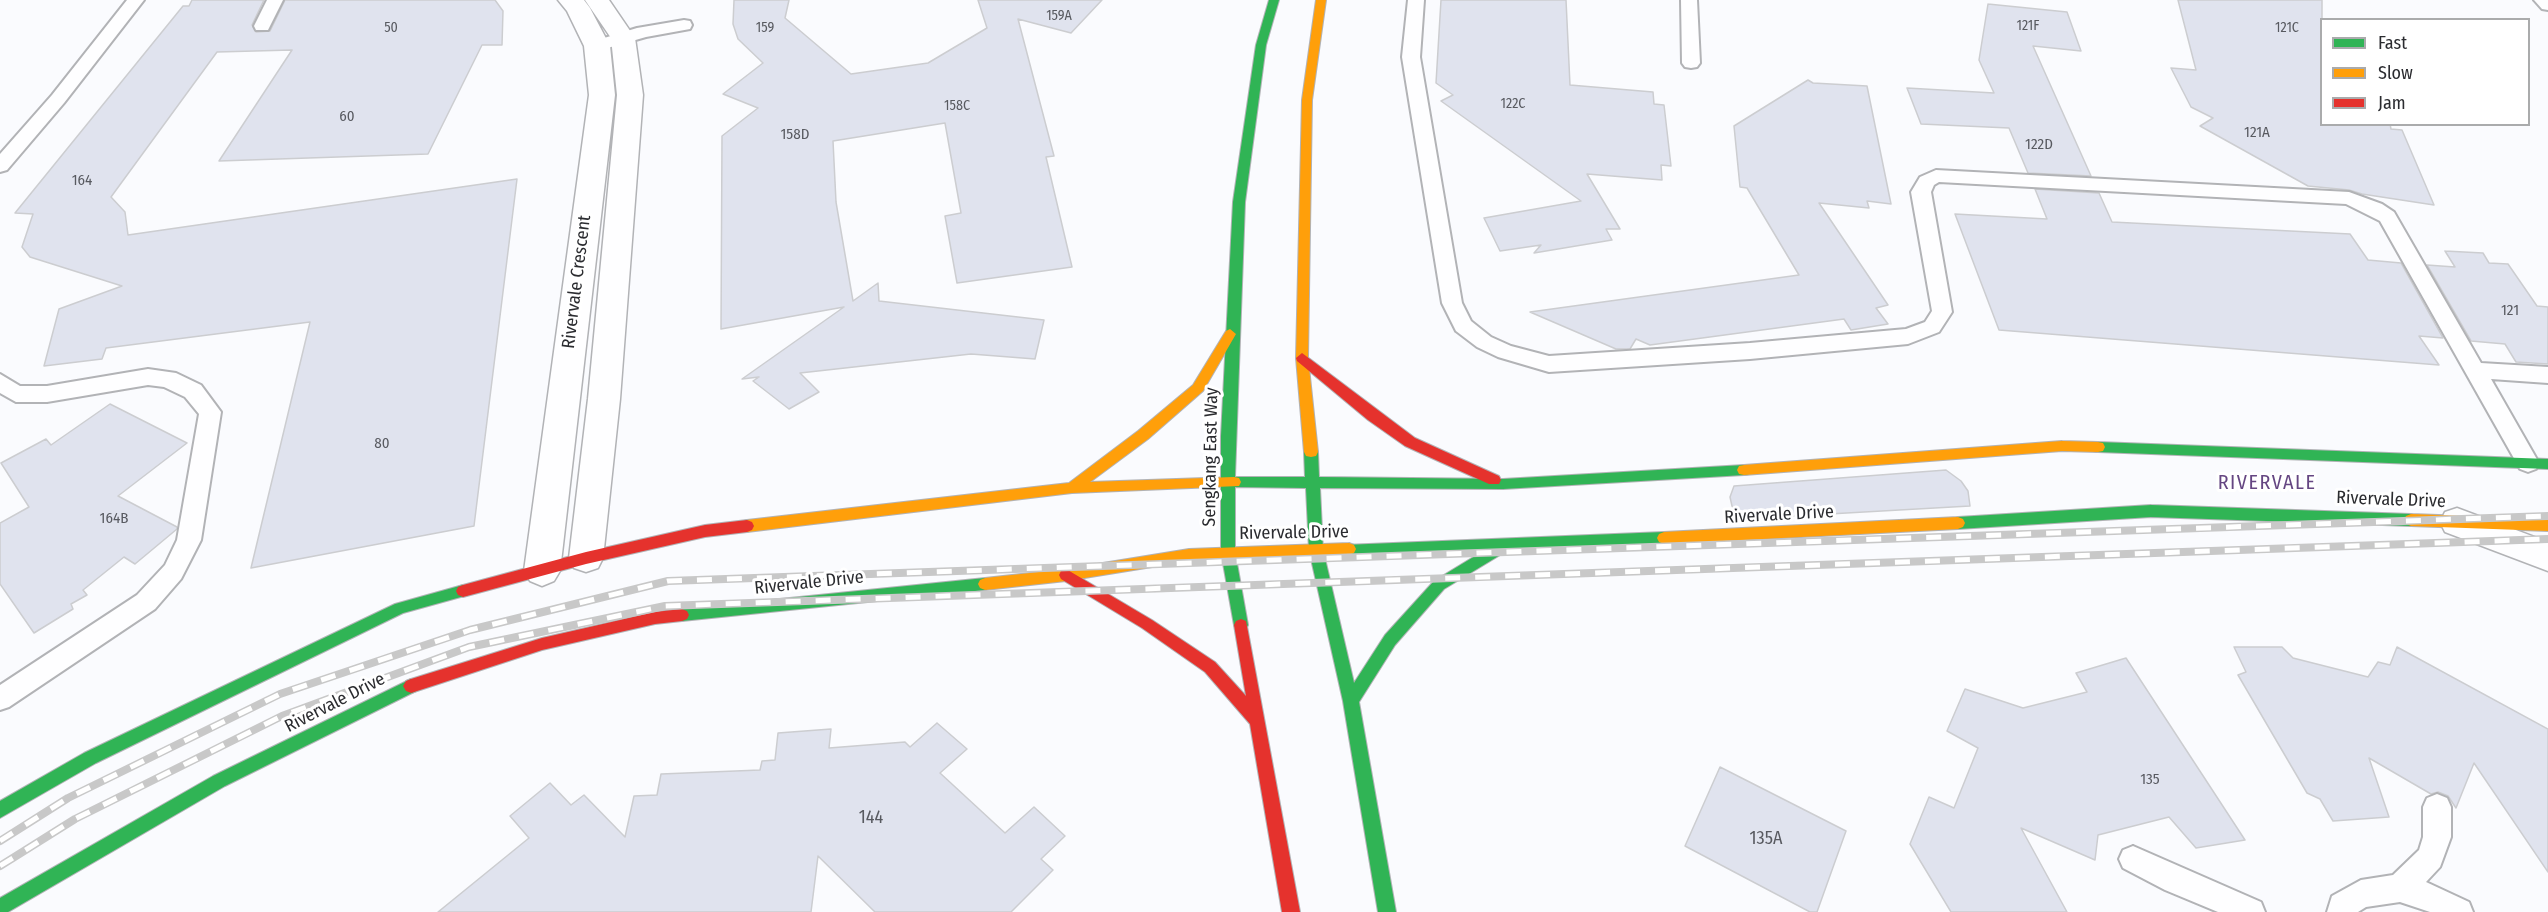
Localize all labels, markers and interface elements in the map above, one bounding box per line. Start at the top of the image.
house number: 159A [1046,8,1072,24]
house number: 121F [2017,18,2039,34]
legend [2320,18,2530,126]
house number: 50 [384,20,398,36]
house number: 159 [756,20,774,36]
house number: 121C [2275,20,2299,36]
text: Fast [2378,32,2407,54]
text: Slow [2378,62,2413,84]
text: Jam [2378,92,2406,114]
house number: 122C [1501,96,1525,112]
house number: 158C [944,98,970,114]
house number: 60 [339,108,355,126]
house number: 121A [2244,124,2270,142]
house number: 158D [781,126,809,144]
house number: 122D [2025,136,2053,154]
house number: 164 [72,172,92,190]
street label: Rivervale Crescent [558,214,596,350]
house number: 121 [2501,302,2519,320]
street label: Sengkang East Way [1199,387,1223,527]
house number: 80 [374,435,390,453]
district label: RIVERVALE [2218,471,2316,495]
street label: Rivervale Drive [2336,487,2446,513]
street label: Rivervale Drive [1724,501,1834,529]
house number: 164B [100,510,128,528]
street label: Rivervale Drive [1239,521,1349,545]
street label: Rivervale Drive [753,567,865,599]
street label: Rivervale Drive [281,668,389,738]
house number: 135 [2140,771,2160,789]
house number: 144 [859,807,883,829]
house number: 135A [1750,828,1782,850]

